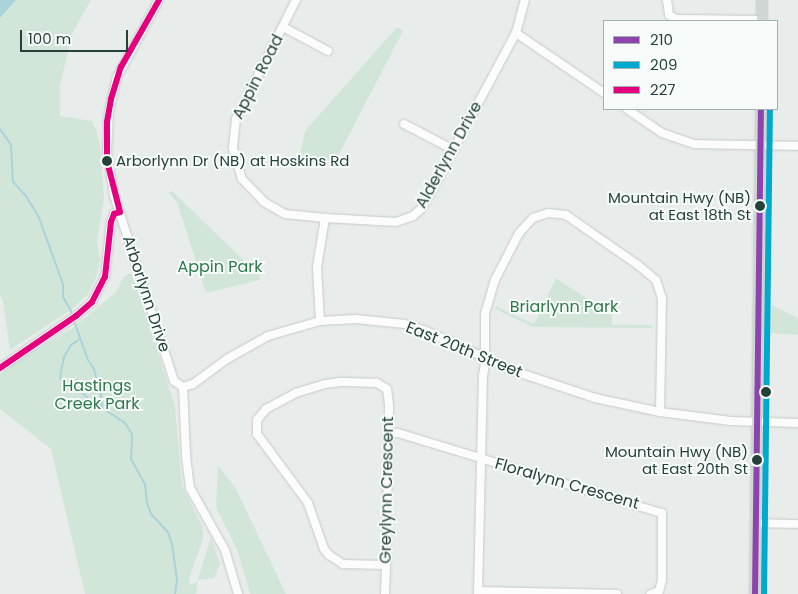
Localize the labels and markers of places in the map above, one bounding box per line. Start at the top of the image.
place label: Arborlynn Dr (NB) at Hoskins Rd [116,152,349,170]
marker: Arborlynn Dr (NB) at Hoskins Rd [102,156,112,166]
place label: Mountain Hwy (NB) at East 18th St [608,188,751,223]
marker: Mountain Hwy (NB) at East 18th St [755,201,765,211]
unlabelled marker [761,387,771,397]
place label: Mountain Hwy (NB) at East 20th St [605,442,748,477]
marker: Mountain Hwy (NB) at East 20th St [752,455,762,465]

